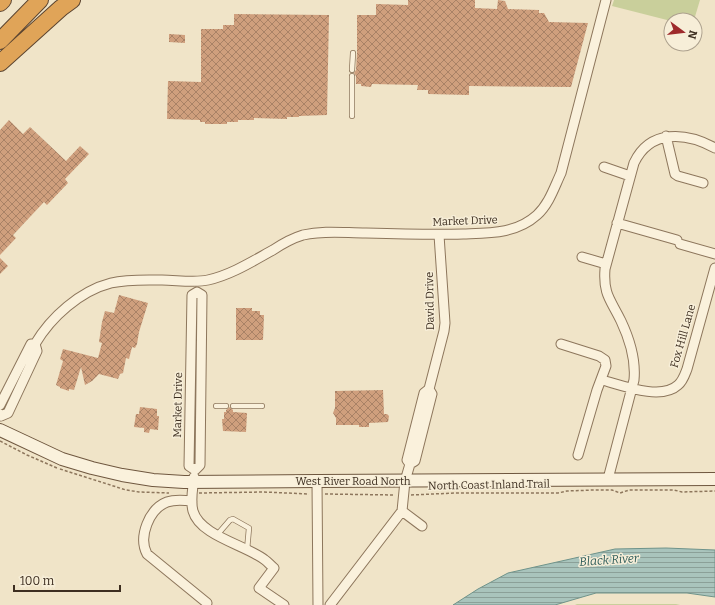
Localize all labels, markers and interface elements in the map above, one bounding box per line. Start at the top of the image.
north arrow [663,12,703,52]
text: N [685,29,700,41]
street label: Market Drive [432,213,498,229]
street label: David Drive [423,272,437,330]
street label: Fox Hill Lane [668,303,698,369]
street label: Market Drive [171,372,185,438]
street label: West River Road North [295,475,411,488]
street label: North Coast Inland Trail [428,477,550,493]
water label: Black River [579,551,640,569]
scale bar [14,567,120,593]
text: 100 m [20,574,55,588]

